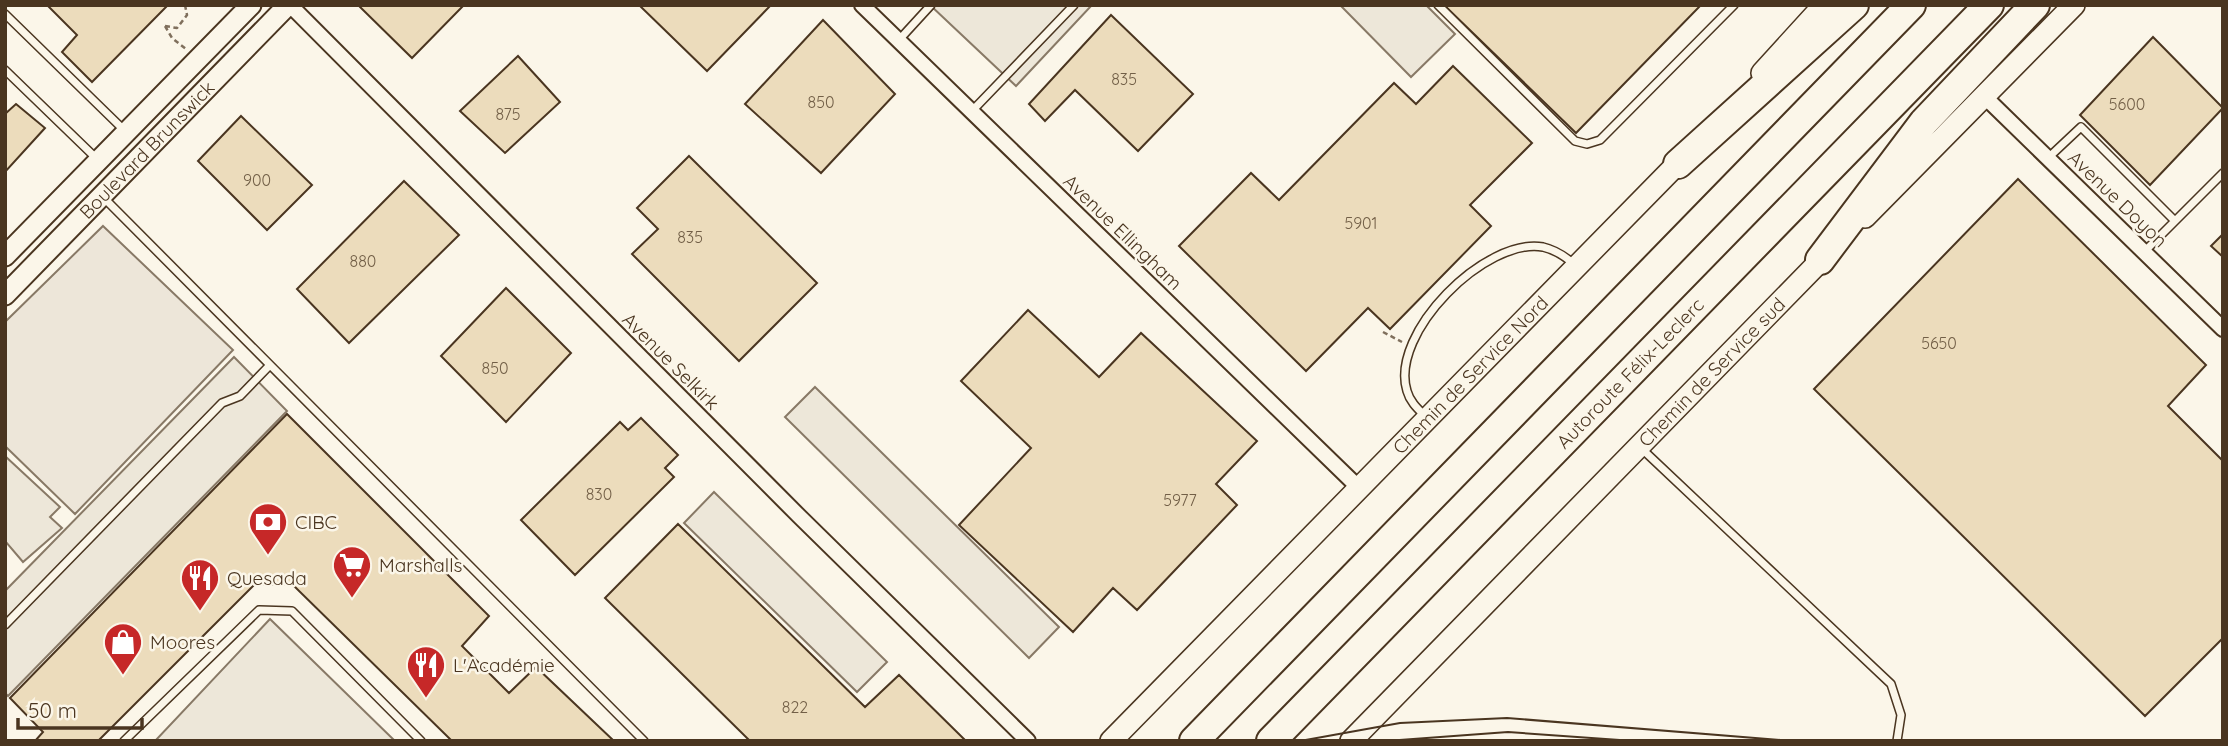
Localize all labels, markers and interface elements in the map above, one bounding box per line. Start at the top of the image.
house number: 835 [1111,69,1137,89]
street label: Boulevard Brunswick [74,76,219,224]
house number: 850 [808,92,834,112]
house number: 5600 [2109,94,2145,114]
house number: 875 [495,104,521,124]
street label: Avenue Doyon [2063,146,2173,252]
street label: Avenue Ellingham [1058,169,1188,295]
house number: 900 [243,170,271,190]
house number: 5901 [1344,213,1378,233]
house number: 835 [677,227,703,247]
house number: 880 [350,251,376,271]
street label: Chemin de Service Nord [1387,291,1553,459]
street label: Chemin de Service sud [1633,292,1790,452]
street label: Autoroute Félix-Leclerc [1551,293,1709,453]
street label: Avenue Selkirk [617,307,725,415]
house number: 5650 [1921,333,1957,353]
house number: 850 [482,358,508,378]
house number: 830 [586,484,612,504]
house number: 5977 [1163,490,1197,510]
bank icon: CIBC [247,501,289,556]
place label: CIBC [295,510,337,534]
supermarket icon: Marshalls [331,544,373,599]
place label: Marshalls [379,553,462,577]
restaurant icon: Quesada [179,557,221,612]
place label: Quesada [227,566,307,590]
shop icon: Moores [102,621,144,676]
place label: Moores [150,630,215,654]
restaurant icon: L'Académie [405,644,447,699]
place label: L'Académie [453,653,555,677]
scale bar [18,686,142,730]
text: 50 m [28,697,77,723]
house number: 822 [782,697,808,717]

